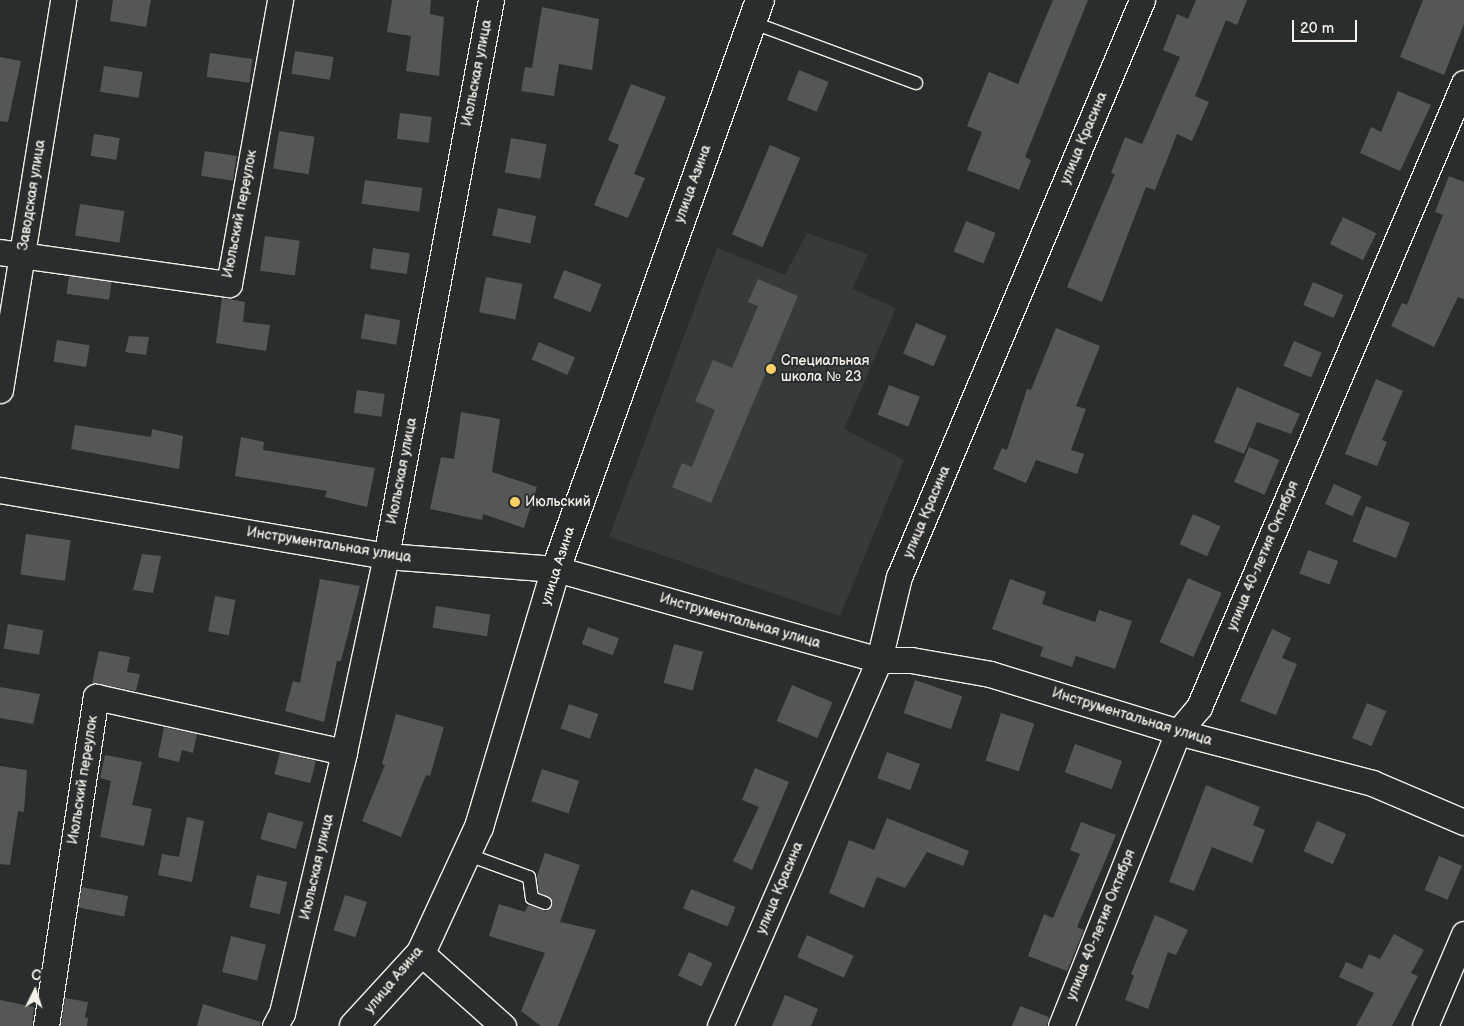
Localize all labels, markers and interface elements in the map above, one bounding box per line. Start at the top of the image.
scale bar [1294,10,1359,42]
street label: Июльская улица [458,18,496,128]
text: 20 m [1300,19,1334,38]
street label: улица Красина [1057,89,1111,187]
street label: Заводская улица [15,138,49,252]
street label: улица Азина [671,143,715,225]
street label: Июльский переулок [219,148,261,280]
place label: Специальная школа № 23 [781,353,870,386]
marker: Специальная школа № 23 [765,363,777,375]
street label: Июльская улица [383,416,421,526]
street label: улица Красина [900,463,954,561]
street label: улица 40-летия Октября [1224,479,1302,633]
place label: Июльский [525,494,591,510]
marker: Июльский [509,496,521,508]
street label: Инструментальная улица [245,524,413,566]
street label: улица Азина [537,525,579,607]
street label: Инструментальная улица [657,590,823,652]
street label: Инструментальная улица [1050,685,1214,749]
street label: Июльский переулок [65,714,101,846]
street label: Июльская улица [297,812,337,922]
street label: улица Красина [753,839,807,937]
street label: улица 40-летия Октября [1063,847,1139,1003]
street label: улица Азина [361,943,427,1017]
north arrow [10,966,60,1016]
text: С [31,967,42,984]

